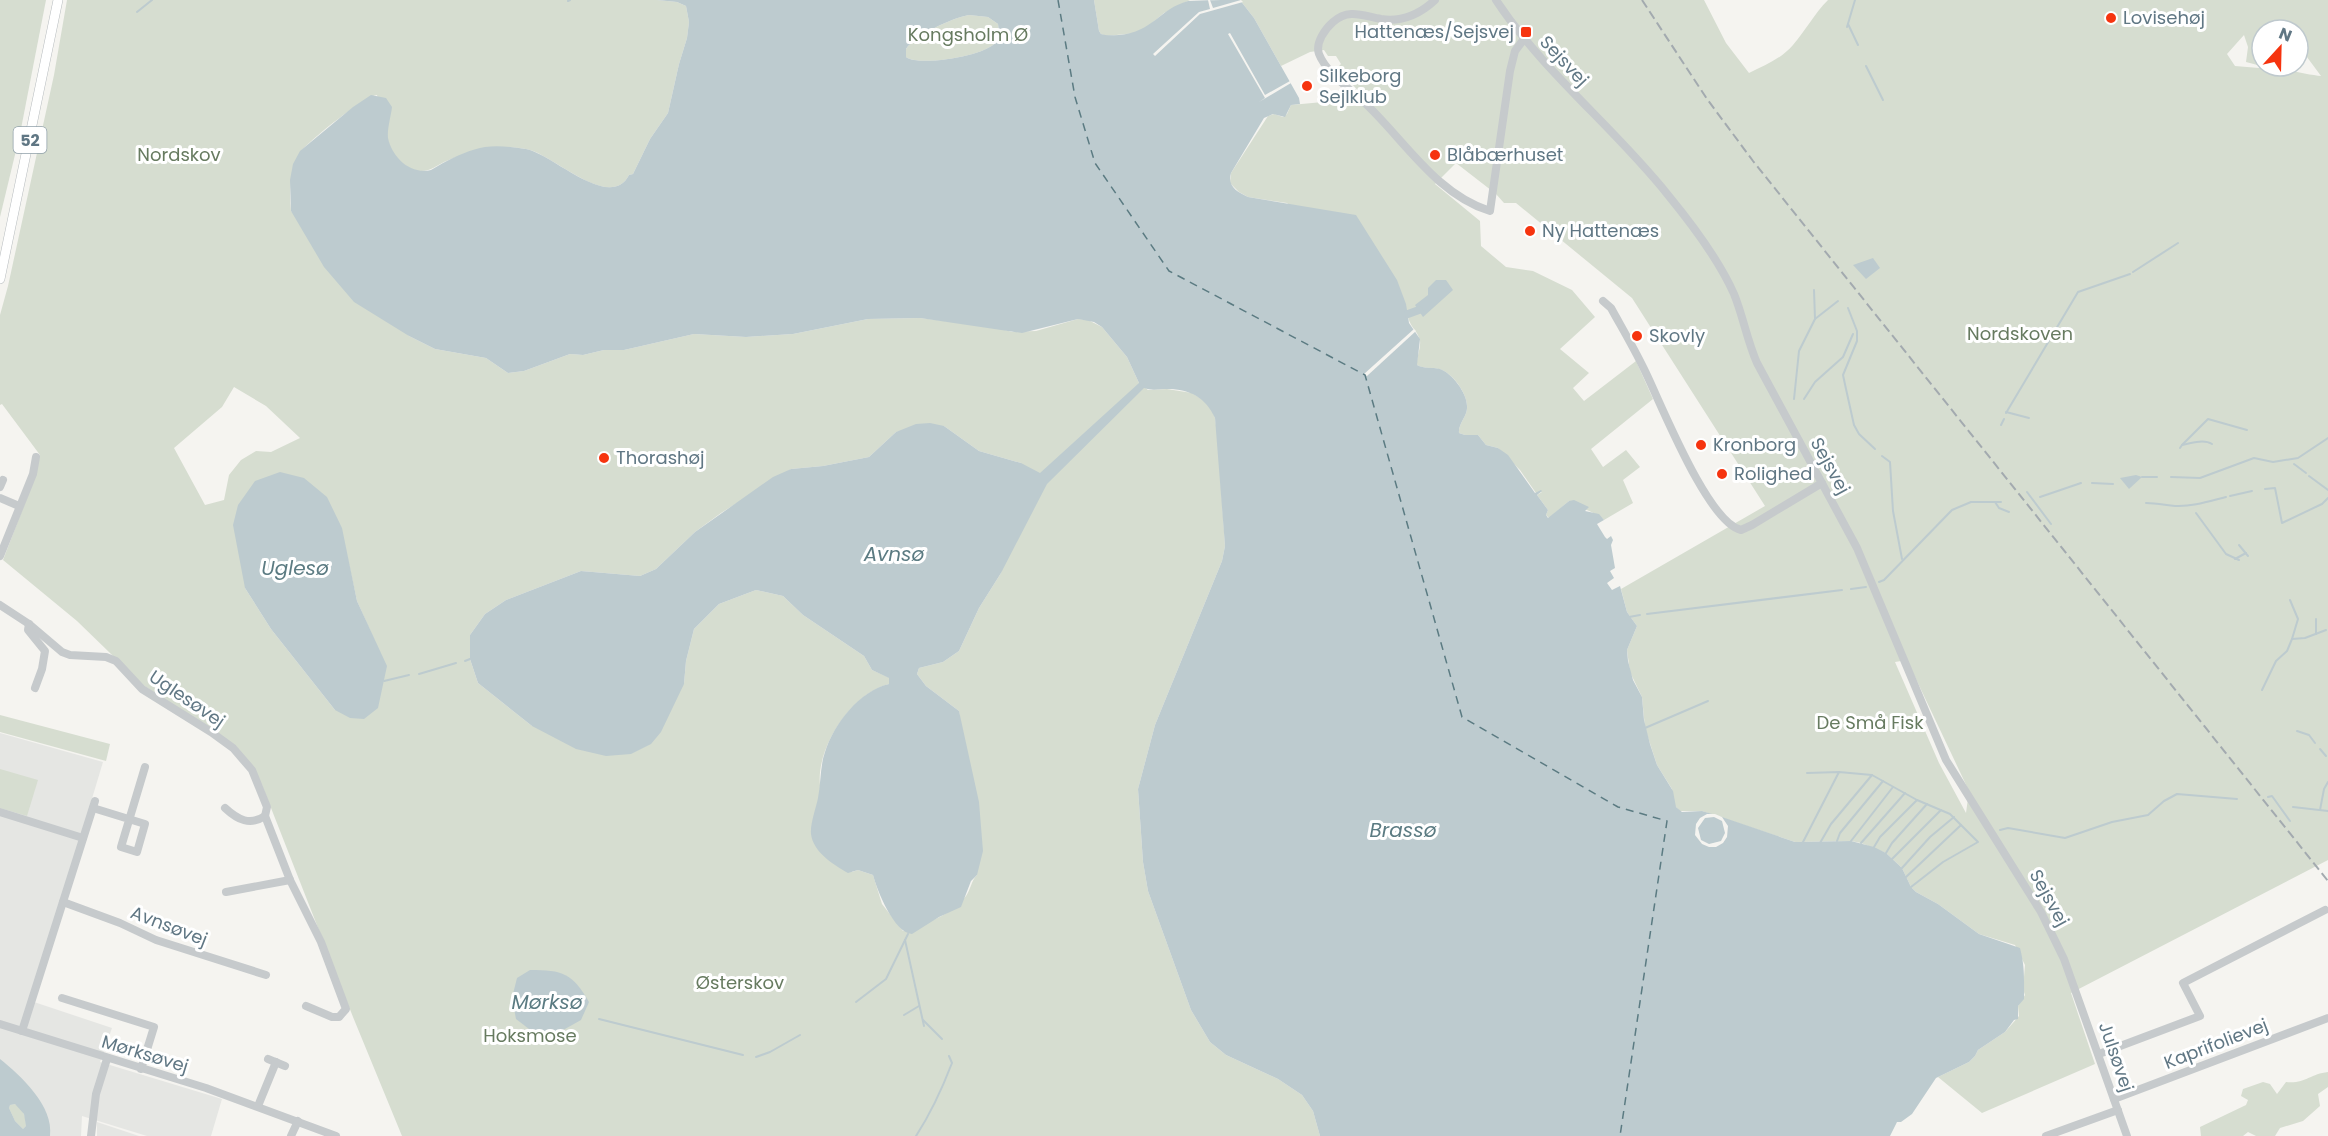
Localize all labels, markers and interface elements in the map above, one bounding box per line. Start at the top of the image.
place label: Lovisehøj [2123,5,2205,30]
marker: Lovisehøj [2104,11,2118,25]
north arrow [2250,18,2310,78]
place label: Hattenæs/Sejsvej [1355,19,1514,44]
park label: Kongsholm Ø [908,22,1028,47]
text: N [2276,22,2295,47]
marker: Hattenæs/Sejsvej [1519,25,1533,39]
street label: Sejsvej [1534,30,1594,92]
place label: Silkeborg Sejlklub [1319,63,1401,109]
marker: Silkeborg Sejlklub [1300,79,1314,93]
road number: 52 [14,127,46,153]
park label: Nordskov [137,142,221,167]
place label: Blåbærhuset [1447,142,1563,167]
marker: Blåbærhuset [1428,148,1442,162]
place label: Ny Hattenæs [1542,218,1659,243]
marker: Ny Hattenæs [1523,224,1537,238]
park label: Nordskoven [1967,321,2073,346]
place label: Skovly [1649,323,1705,348]
marker: Skovly [1630,329,1644,343]
place label: Kronborg [1713,432,1796,457]
street label: Sejsvej [1805,433,1856,499]
marker: Kronborg [1694,438,1708,452]
place label: Thorashøj [616,445,705,470]
marker: Thorashøj [597,451,611,465]
place label: Rolighed [1734,461,1812,486]
marker: Rolighed [1715,467,1729,481]
water label: Avnsø [863,540,925,568]
water label: Uglesø [261,554,329,582]
street label: Uglesøvej [144,664,230,733]
park label: De Små Fisk [1817,710,1924,735]
water label: Brassø [1370,816,1437,844]
street label: Sejsvej [2024,865,2075,931]
street label: Avnsøvej [127,899,211,952]
park label: Østerskov [696,970,784,995]
water label: Mørksø [511,988,583,1016]
street label: Kaprifolievej [2160,1012,2271,1075]
street label: Julsøvej [2093,1019,2140,1095]
park label: Hoksmose [483,1023,577,1048]
street label: Mørksøvej [99,1028,192,1079]

